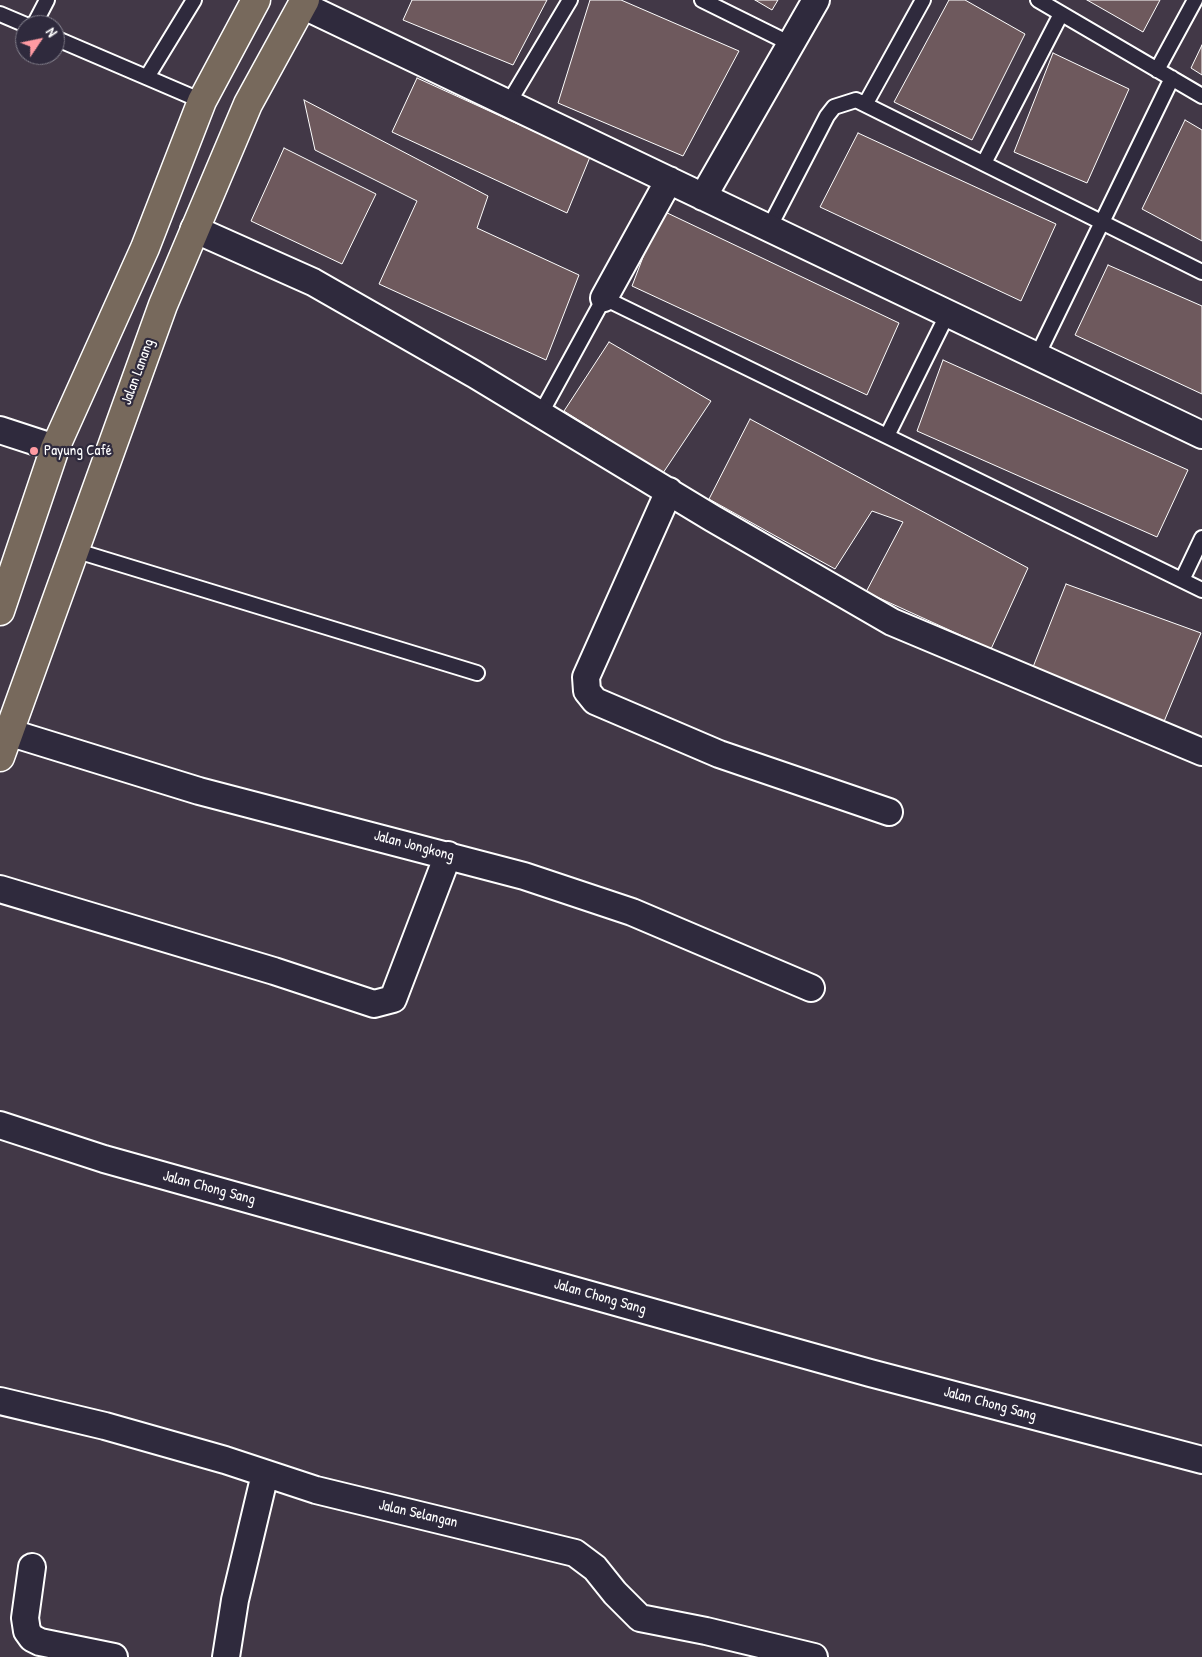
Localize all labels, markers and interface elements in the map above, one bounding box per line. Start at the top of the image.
north arrow [15,15,65,65]
text: N [42,23,62,40]
street label: Jalan Lanang [118,336,158,408]
place label: Payung Café [44,442,112,460]
marker: Payung Café [28,445,40,457]
street label: Jalan Jongkong [372,827,456,865]
street label: Jalan Chong Sang [161,1167,257,1209]
street label: Jalan Chong Sang [552,1275,648,1319]
street label: Jalan Chong Sang [942,1383,1038,1425]
street label: Jalan Selangan [377,1496,459,1532]

